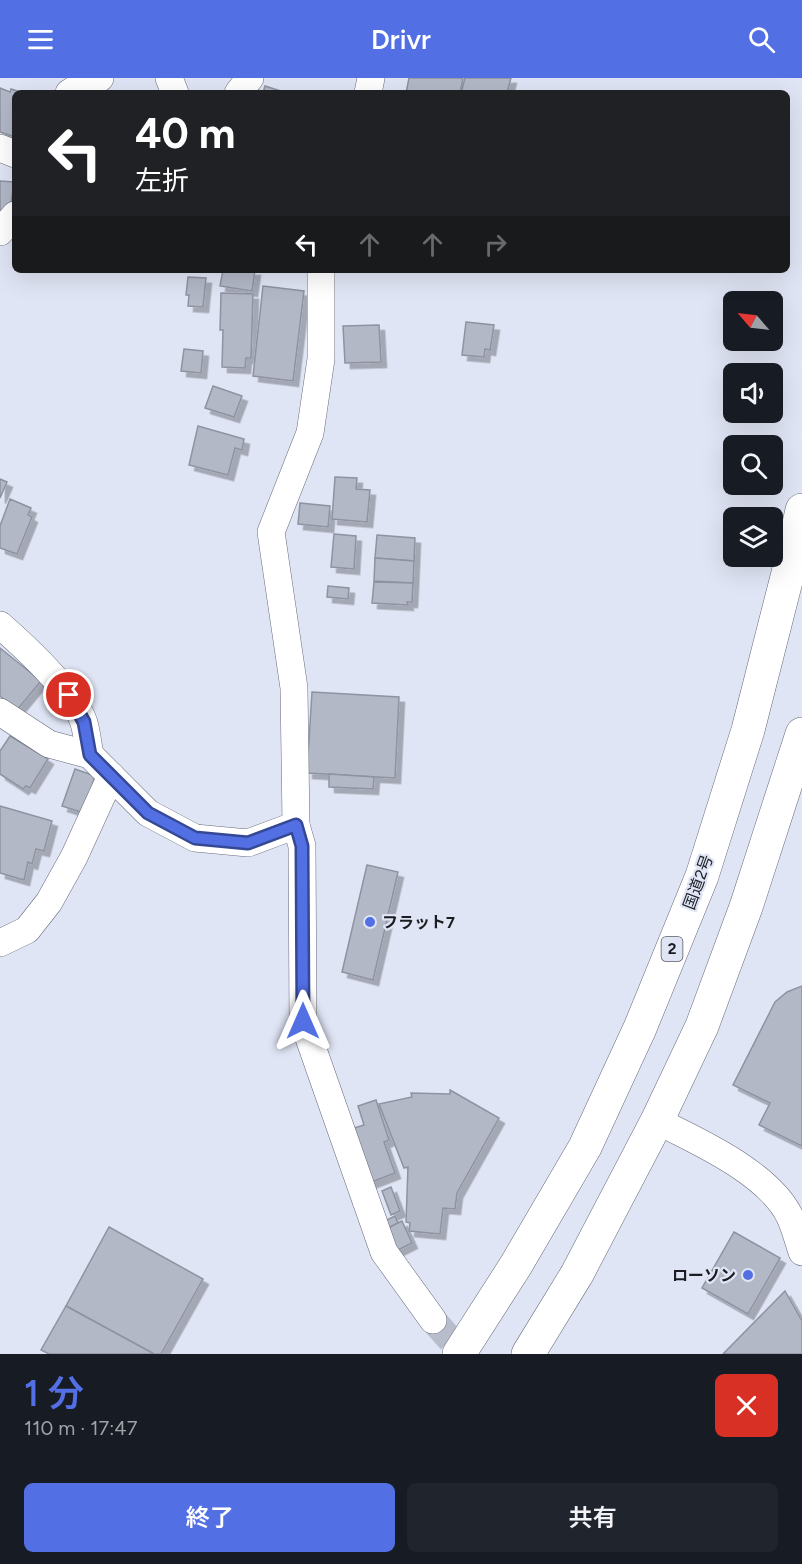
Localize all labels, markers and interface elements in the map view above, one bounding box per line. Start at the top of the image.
icon: menu [24,23,57,56]
text: Drivr [371,23,431,56]
icon: search [745,23,778,56]
text: 40 m [135,108,235,159]
icon: left [36,114,114,192]
text: 左折 [135,164,189,197]
icon: left [290,228,323,261]
icon: ahead [353,228,386,261]
icon: ahead [416,228,449,261]
icon: right [479,228,512,261]
north arrow [723,291,783,351]
map controls [723,291,783,567]
button: sound [723,363,783,423]
button: search [723,435,783,495]
button: layers [723,507,783,567]
pin [43,669,94,720]
icon: arrive [52,678,85,711]
street label: 国道2号 [679,852,717,912]
place label: フラット7 [382,913,455,932]
marker: フラット7 [363,915,377,929]
road number: 2 [662,937,682,961]
position arrow [271,989,335,1053]
place label: ローソン [672,1266,736,1285]
marker: ローソン [741,1268,755,1282]
text: 1 分 [24,1372,84,1415]
button: close [715,1374,778,1437]
text: 110 m · 17:47 [24,1416,137,1440]
button: 終了 [24,1483,395,1552]
button: 共有 [407,1483,778,1552]

